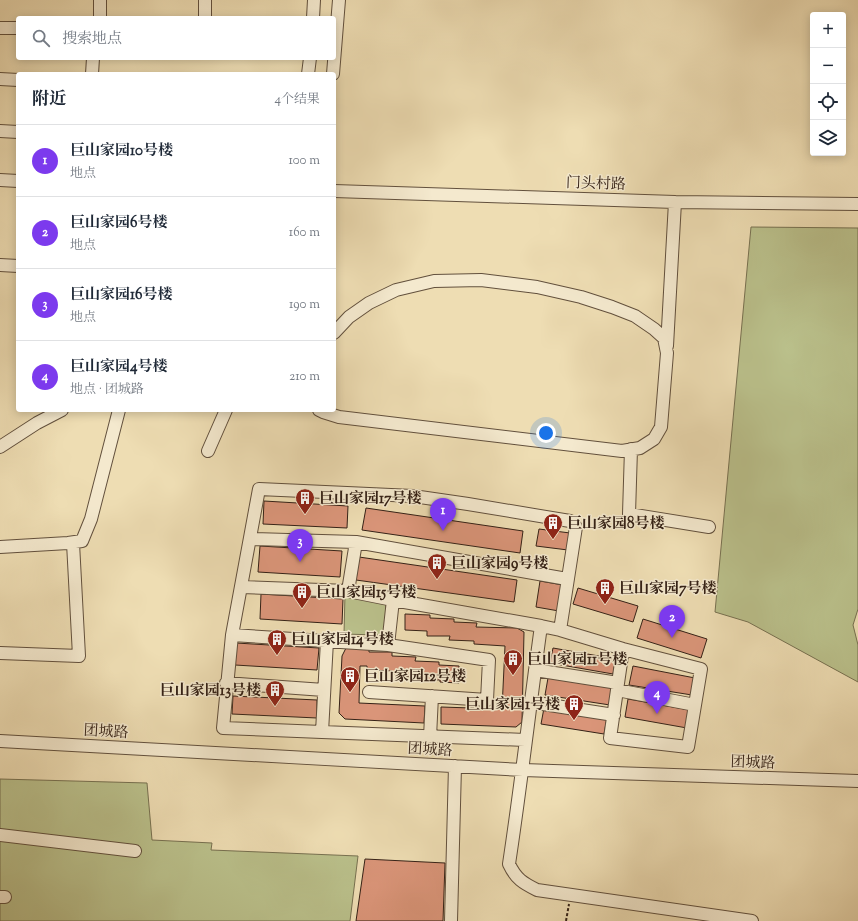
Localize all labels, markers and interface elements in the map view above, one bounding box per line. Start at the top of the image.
map controls [810,12,846,156]
button: + [810,12,846,48]
search box [16,16,336,60]
icon: search [30,27,52,49]
text: 搜索地点 [62,29,122,50]
button: − [810,48,846,84]
button: locate [810,84,846,120]
text: 附近 [32,88,66,112]
text: 4个结果 [274,91,320,109]
button: layers [810,120,846,156]
text: 巨山家园10号楼 [70,141,173,162]
text: 1 [43,152,47,170]
text: 100 m [288,152,320,170]
text: 地点 [70,165,96,183]
street label: 门头村路 [566,173,626,196]
text: 巨山家园6号楼 [70,213,167,234]
text: 2 [42,224,48,242]
text: 160 m [289,224,320,242]
text: 地点 [70,237,96,255]
text: 巨山家园16号楼 [70,285,173,306]
text: 3 [42,296,48,314]
text: 190 m [289,296,320,314]
text: 地点 [70,309,96,327]
text: 巨山家园4号楼 [70,357,168,378]
text: 4 [42,368,48,386]
text: 210 m [289,368,320,386]
text: 地点 · 团城路 [70,381,144,399]
your location [536,423,556,443]
building icon: 巨山家园17号楼 [294,487,316,515]
place label: 巨山家园17号楼 [319,489,422,510]
pin: 1 [430,498,456,531]
building icon: 巨山家园8号楼 [542,512,564,540]
place label: 巨山家园8号楼 [567,514,665,535]
pin: 3 [287,529,313,562]
building icon: 巨山家园9号楼 [426,552,448,580]
place label: 巨山家园9号楼 [451,554,548,575]
building icon: 巨山家园7号楼 [594,577,616,605]
place label: 巨山家园7号楼 [619,579,717,600]
building icon: 巨山家园15号楼 [291,581,313,609]
place label: 巨山家园15号楼 [316,583,416,604]
pin: 2 [659,605,685,638]
building icon: 巨山家园14号楼 [266,628,288,656]
place label: 巨山家园14号楼 [291,630,394,651]
building icon: 巨山家园11号楼 [502,648,524,676]
place label: 巨山家园11号楼 [527,650,627,671]
building icon: 巨山家园12号楼 [339,665,361,693]
place label: 巨山家园12号楼 [364,667,466,688]
building icon: 巨山家园13号楼 [264,679,286,707]
place label: 巨山家园13号楼 [160,681,261,702]
pin: 4 [644,681,670,714]
building icon: 巨山家园1号楼 [563,693,585,721]
place label: 巨山家园1号楼 [465,695,560,716]
street label: 团城路 [83,721,129,744]
street label: 团城路 [407,739,453,762]
street label: 团城路 [730,752,776,775]

